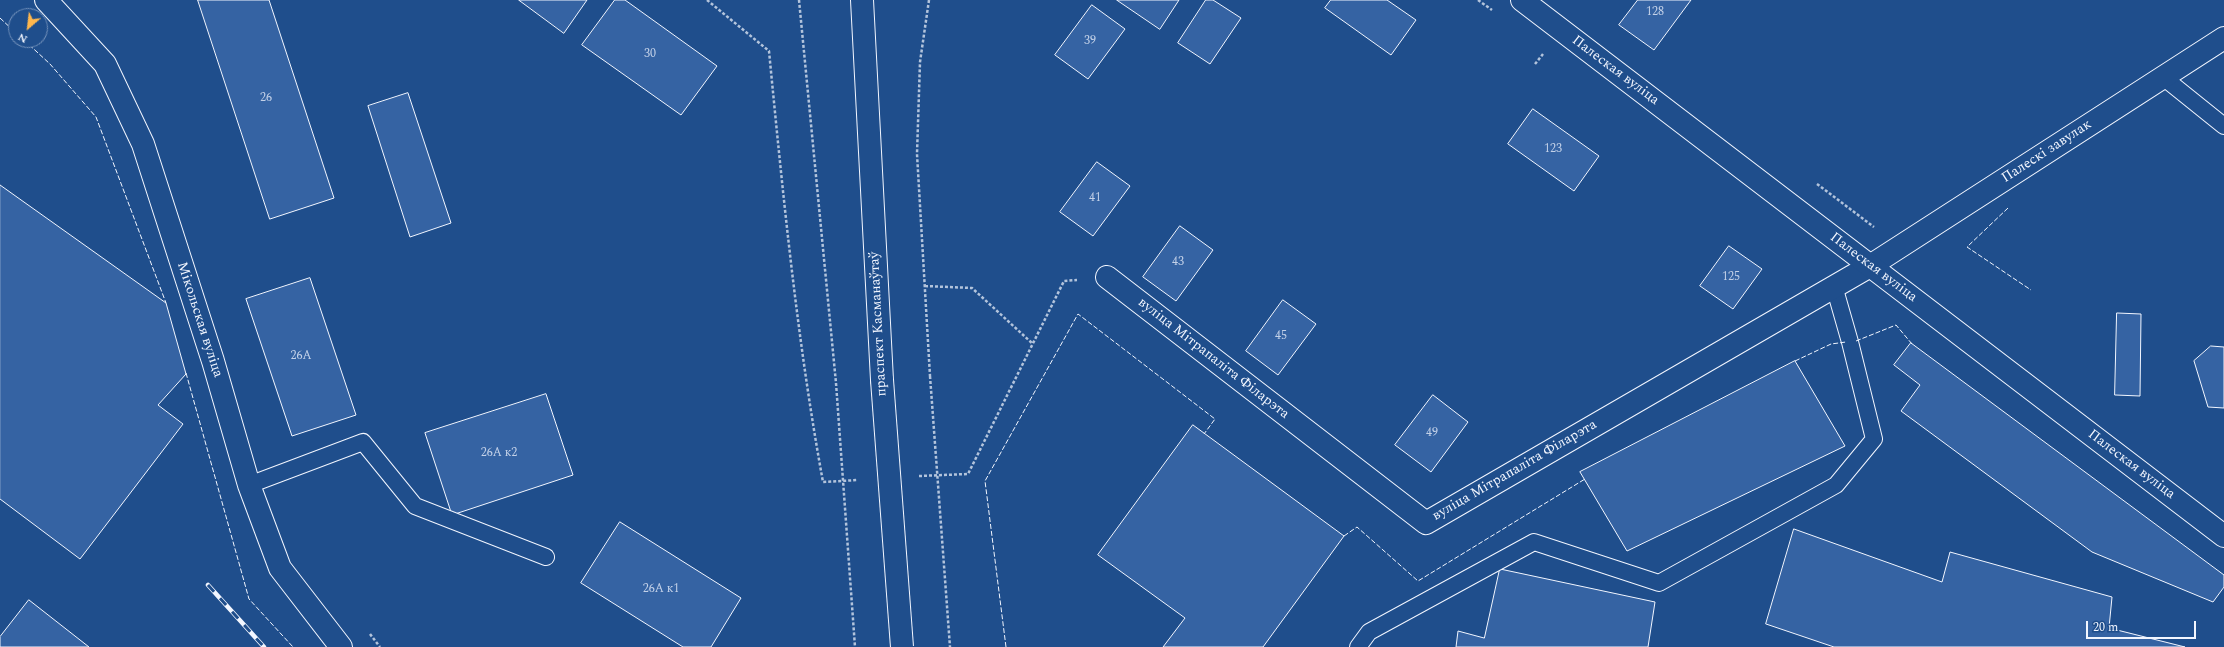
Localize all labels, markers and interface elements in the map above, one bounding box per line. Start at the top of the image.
house number: 128 [1646,6,1664,20]
north arrow [8,8,48,48]
text: N [15,29,31,48]
street label: Палеская вуліца [1568,33,1662,109]
house number: 39 [1084,35,1096,49]
house number: 30 [644,48,656,62]
house number: 26 [260,92,272,106]
street label: Палескі завулак [1999,117,2095,187]
house number: 123 [1544,143,1562,157]
house number: 41 [1089,192,1101,206]
street label: Палеская вуліца [1826,230,1920,306]
street label: праспект Касманаўтаў [867,251,891,397]
house number: 43 [1172,256,1184,270]
street label: Мікольская вуліца [172,260,226,380]
house number: 125 [1722,271,1740,285]
street label: вуліца Мітрапаліта Філарэта [1134,295,1292,423]
house number: 45 [1275,330,1287,344]
house number: 26А [291,350,311,364]
street label: вуліца Мітрапаліта Філарэта [1430,417,1600,525]
house number: 49 [1426,427,1438,441]
street label: Палеская вуліца [2084,427,2178,503]
house number: 26А к2 [481,447,517,461]
house number: 26А к1 [643,583,679,597]
scale bar [2088,613,2198,639]
text: 20 m [2093,618,2118,637]

